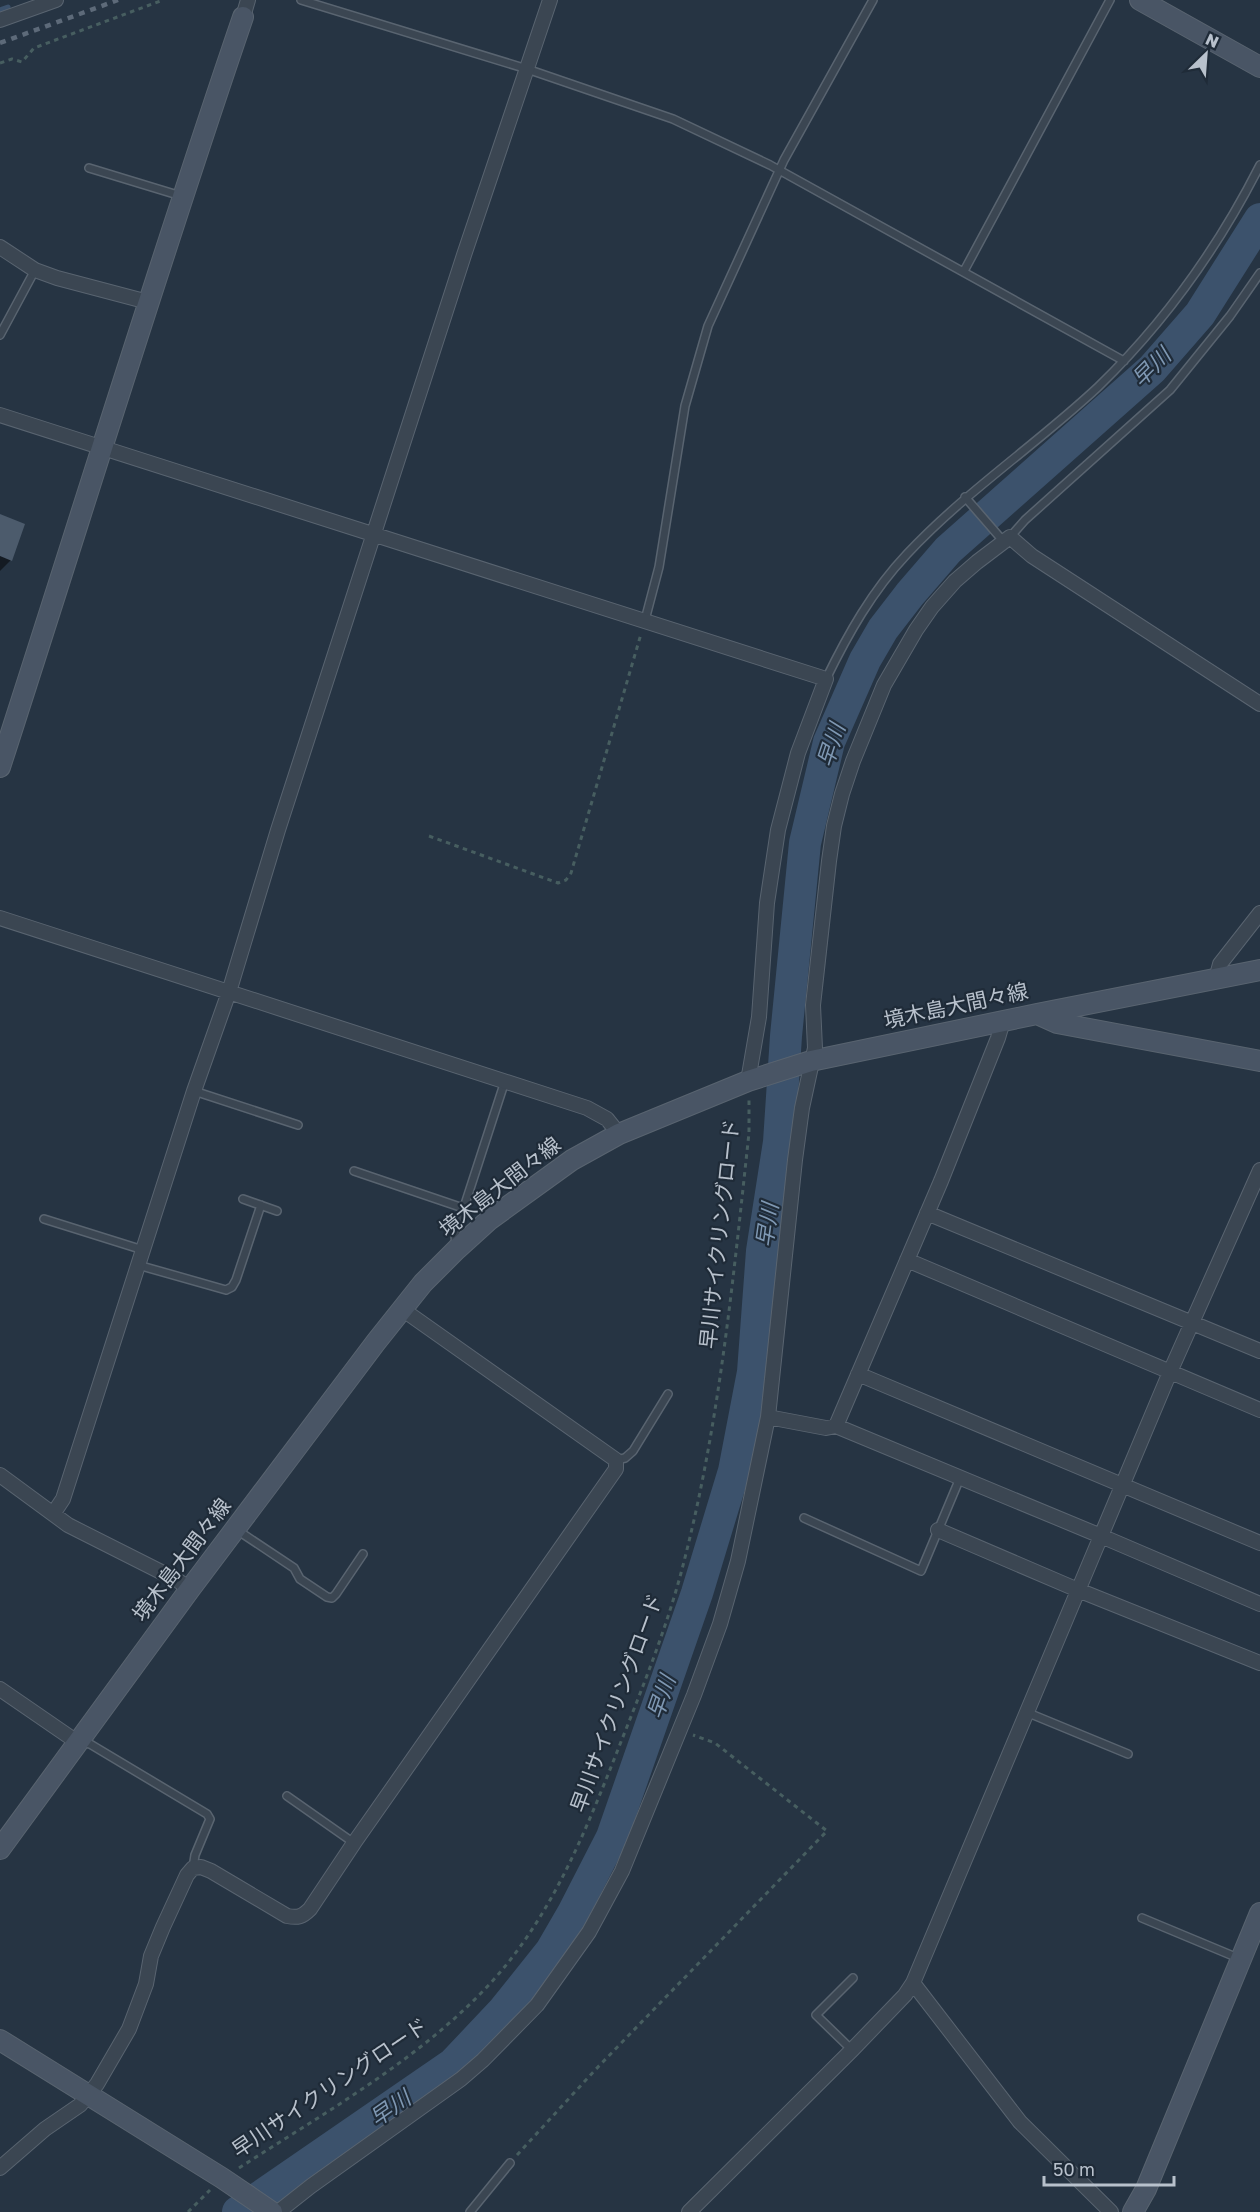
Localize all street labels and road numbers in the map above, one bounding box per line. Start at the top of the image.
street label: 境木島大間々線 [881,977,1030,1033]
street label: 早川サイクリングロード [694,1118,744,1350]
street label: 境木島大間々線 [433,1131,565,1242]
street label: 境木島大間々線 [127,1493,236,1626]
street label: 早川サイクリングロード [564,1590,668,1815]
street label: 早川サイクリングロード [227,2013,433,2163]

